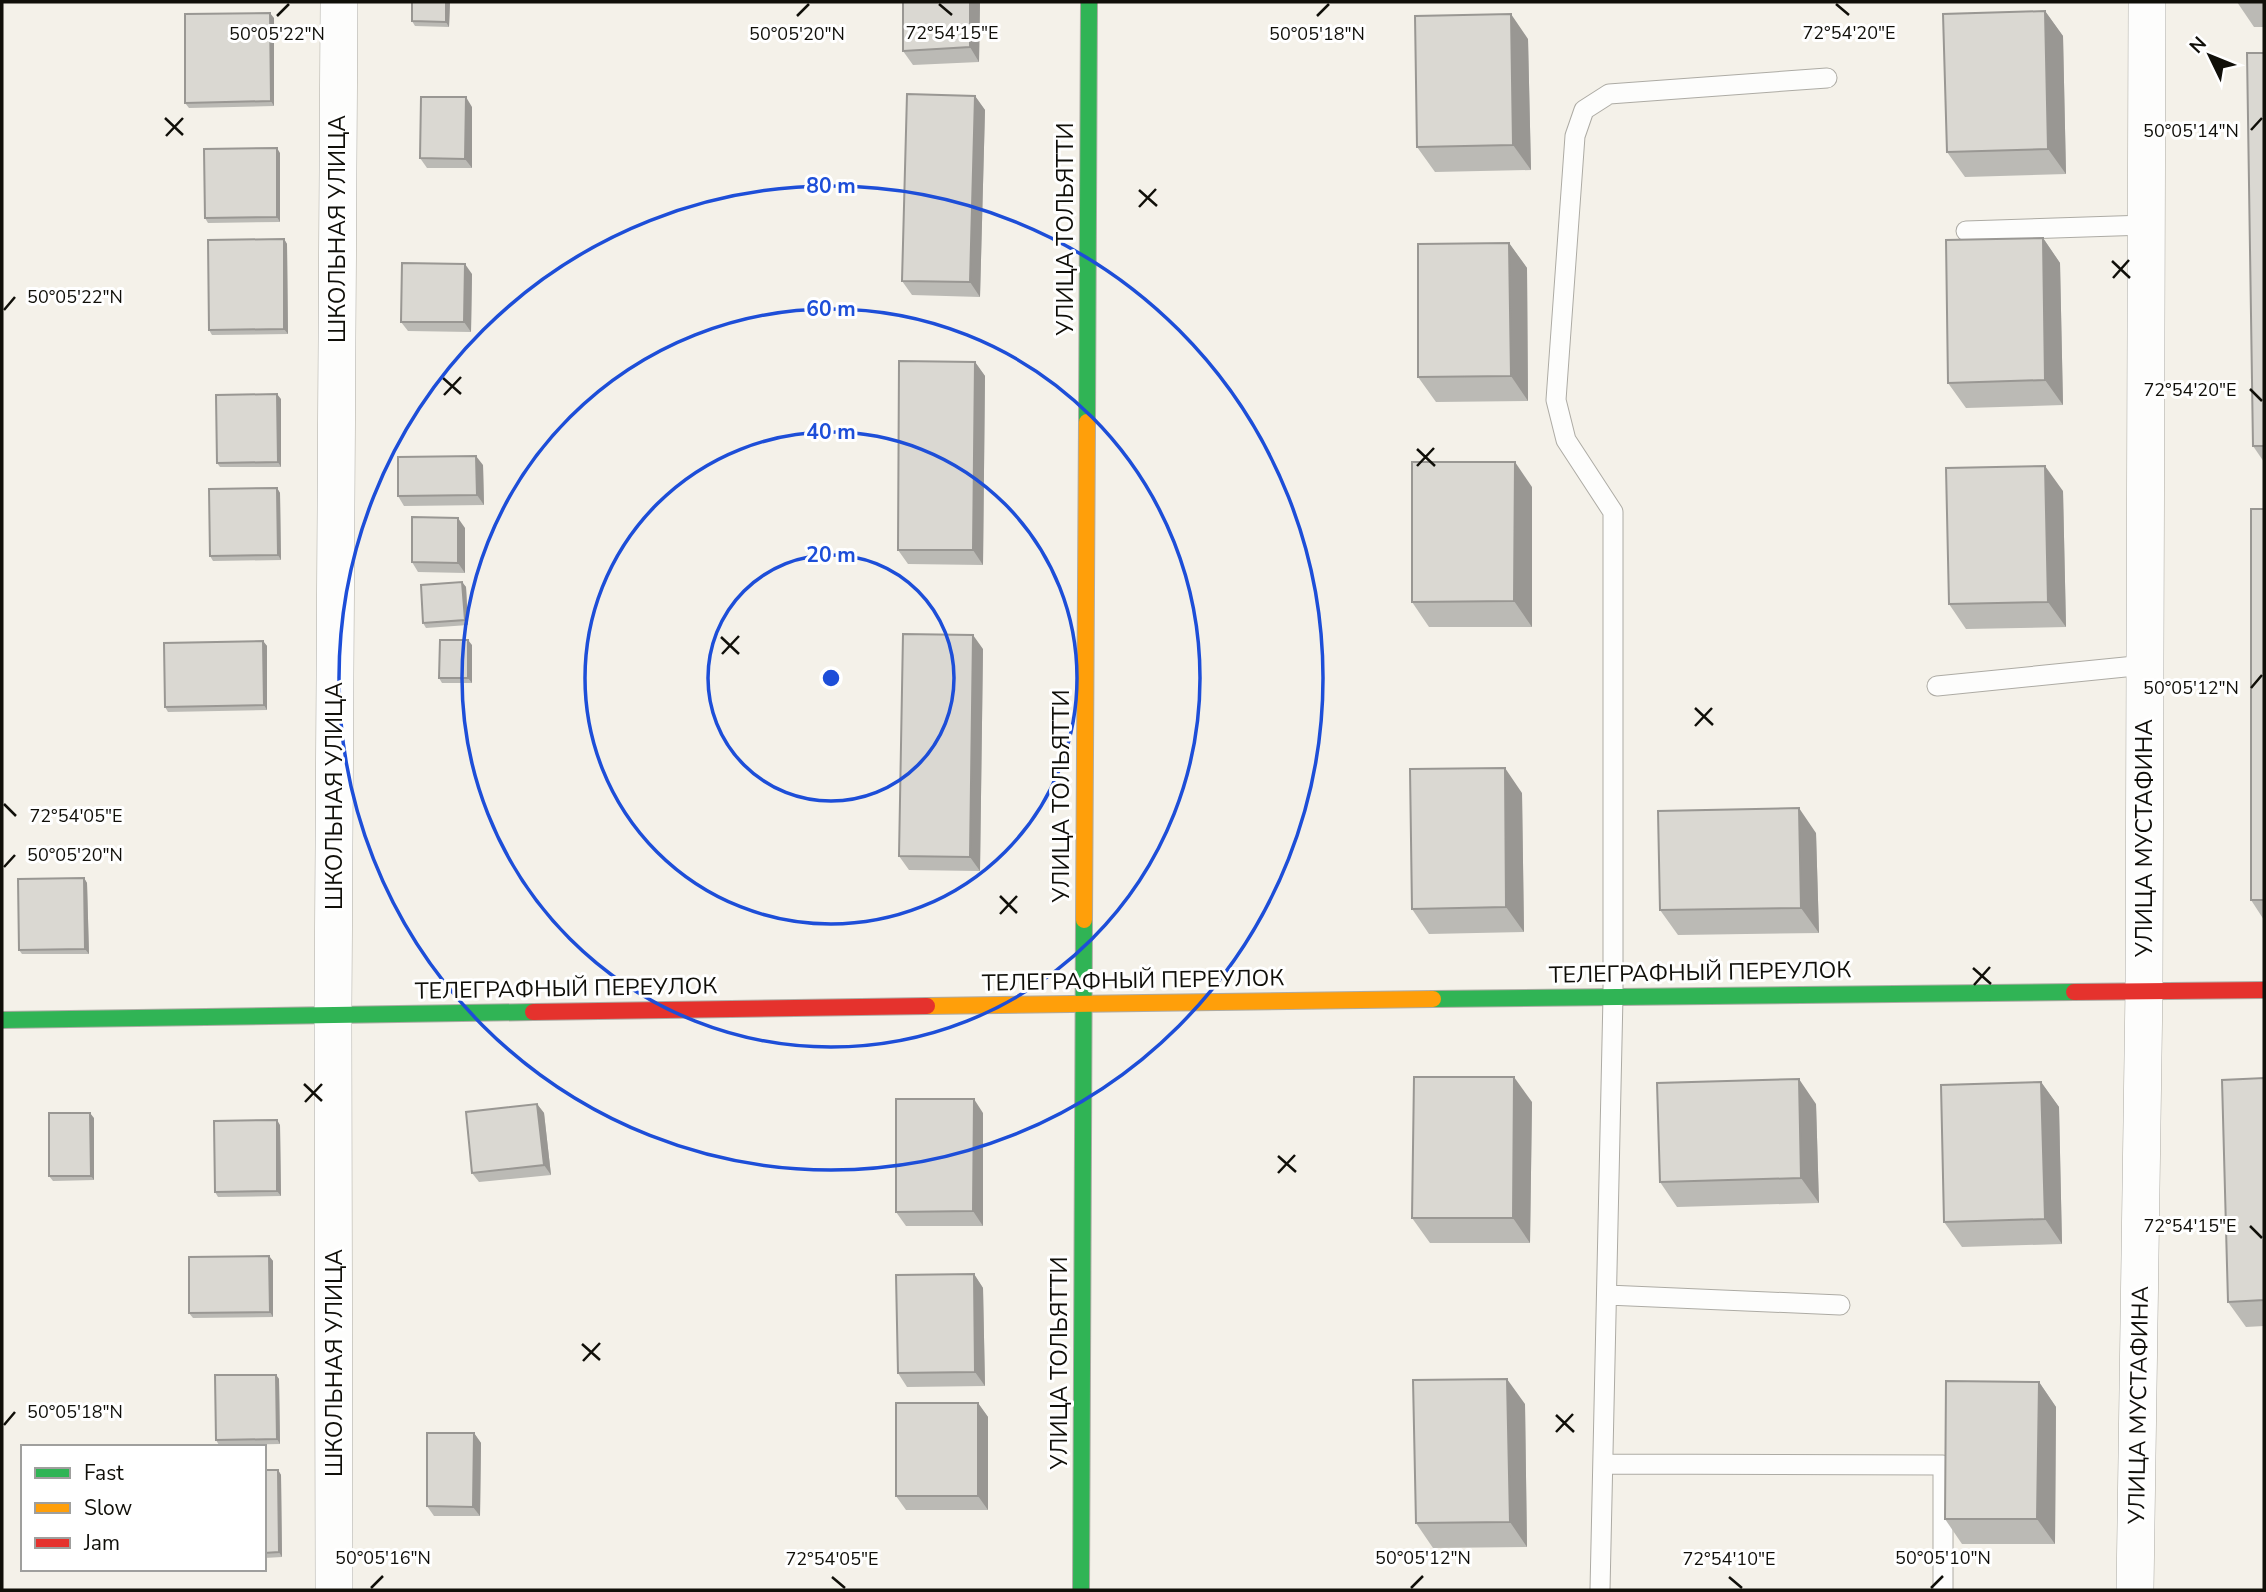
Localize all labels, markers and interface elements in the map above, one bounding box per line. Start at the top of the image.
text: 72°54'15"E [906,21,999,45]
text: 72°54'20"E [1803,21,1896,45]
north arrow [2175,21,2245,91]
text: 50°05'22"N [229,22,325,46]
text: 50°05'20"N [749,22,845,46]
text: 50°05'18"N [1269,22,1365,46]
text: N [2184,31,2213,59]
street label: ШКОЛЬНАЯ УЛИЦА [322,115,353,343]
text: 50°05'14"N [2143,119,2239,143]
street label: УЛИЦА ТОЛЬЯТТИ [1050,123,1081,336]
text: 80 m [806,172,856,200]
text: 50°05'22"N [27,285,123,309]
text: 60 m [806,295,856,323]
text: 72°54'20"E [2144,378,2237,402]
text: 40 m [806,418,856,446]
text: 20 m [806,541,856,569]
centre of rings [819,666,843,690]
text: 50°05'12"N [2143,676,2239,700]
street label: ШКОЛЬНАЯ УЛИЦА [319,682,350,910]
street label: УЛИЦА ТОЛЬЯТТИ [1046,690,1077,903]
street label: УЛИЦА МУСТАФИНА [2129,719,2160,958]
text: 72°54'05"E [30,804,123,828]
text: 50°05'20"N [27,843,123,867]
street label: ТЕЛЕГРАФНЫЙ ПЕРЕУЛОК [1549,954,1852,991]
street label: ТЕЛЕГРАФНЫЙ ПЕРЕУЛОК [982,962,1285,999]
street label: ТЕЛЕГРАФНЫЙ ПЕРЕУЛОК [415,970,718,1007]
text: 72°54'15"E [2144,1214,2237,1238]
street label: ШКОЛЬНАЯ УЛИЦА [319,1249,350,1477]
street label: УЛИЦА ТОЛЬЯТТИ [1044,1257,1075,1470]
street label: УЛИЦА МУСТАФИНА [2121,1285,2156,1525]
text: 50°05'18"N [27,1400,123,1424]
legend [21,1445,266,1571]
text: Fast [84,1459,124,1487]
text: Slow [84,1494,133,1522]
text: Jam [83,1529,120,1557]
text: 50°05'16"N [335,1546,431,1570]
text: 50°05'12"N [1375,1546,1471,1570]
text: 50°05'10"N [1895,1546,1991,1570]
text: 72°54'05"E [786,1547,879,1571]
text: 72°54'10"E [1683,1547,1776,1571]

